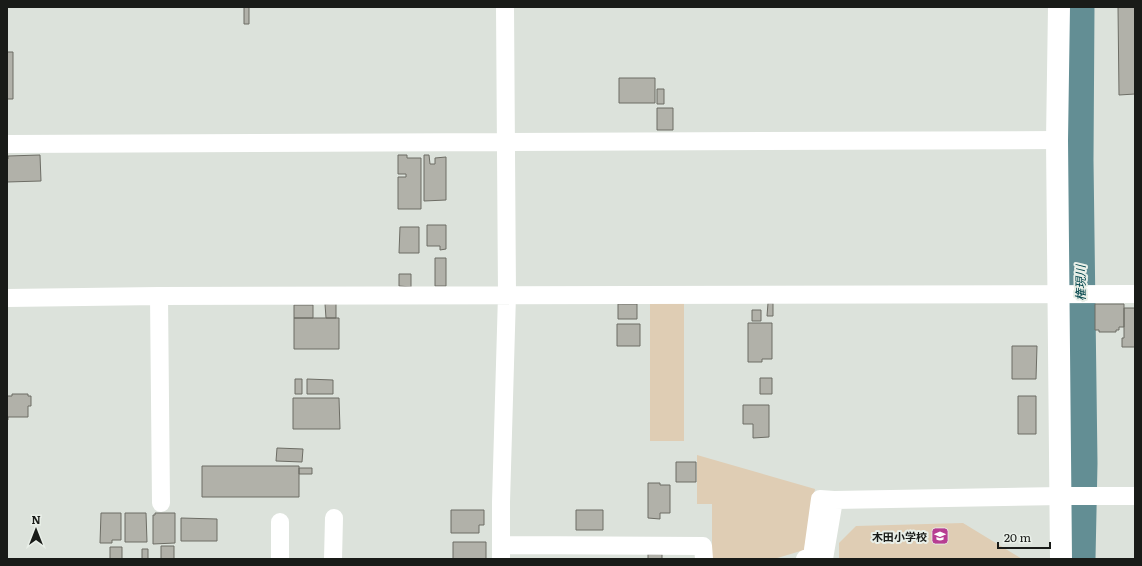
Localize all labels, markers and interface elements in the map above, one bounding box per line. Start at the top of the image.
water label: 権現川 [1071,263,1089,301]
north arrow [16,510,56,550]
text: N [31,511,41,527]
scale bar [998,524,1050,550]
school or university icon: 木田小学校 [930,526,950,546]
place label: 木田小学校 [872,528,927,544]
text: 20 m [1004,528,1031,546]

